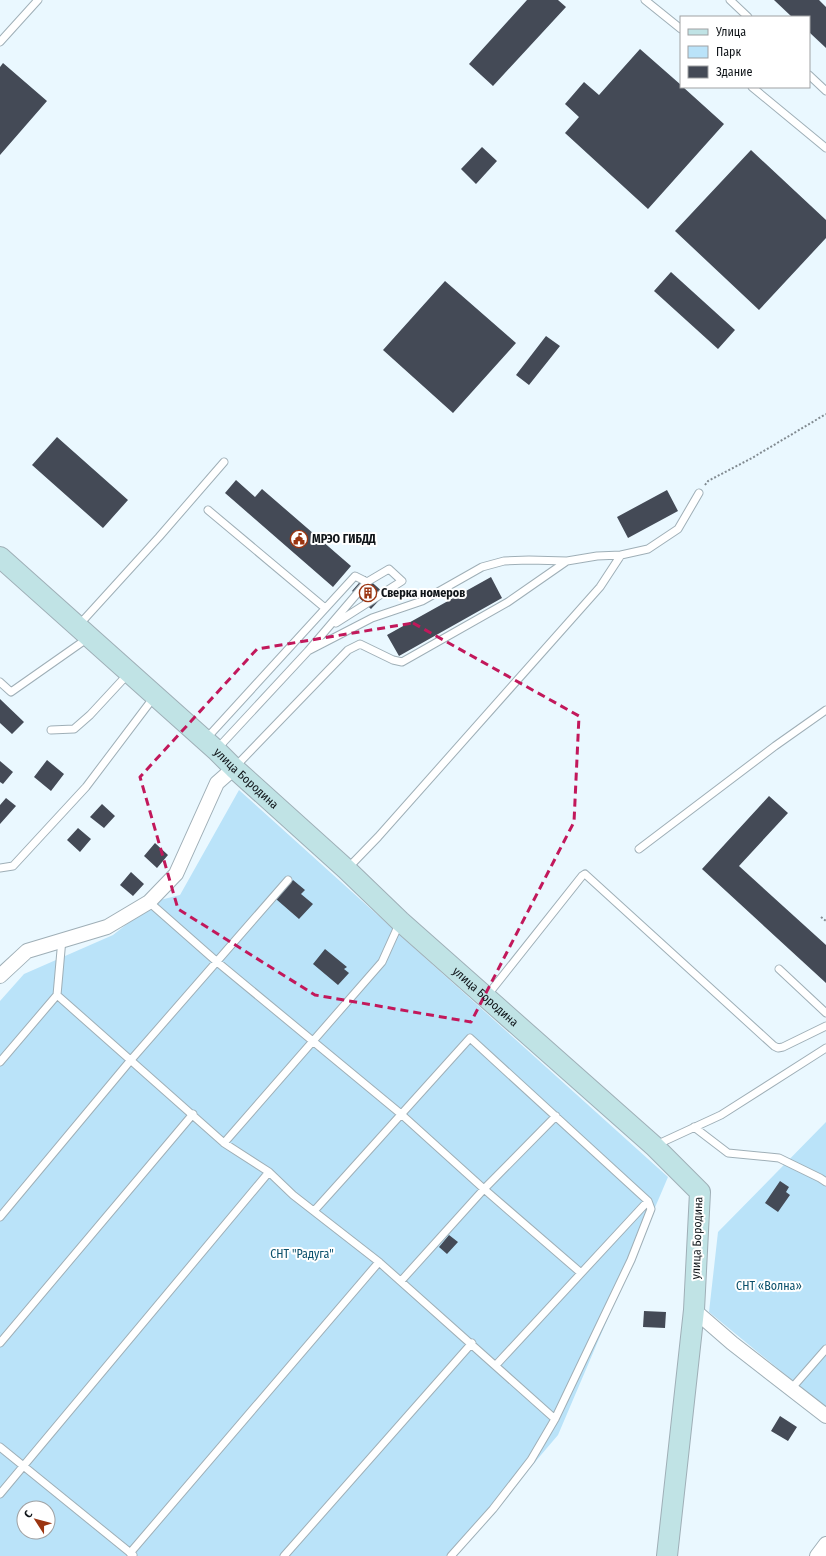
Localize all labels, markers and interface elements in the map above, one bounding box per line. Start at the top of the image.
legend [680,16,810,88]
text: Улица [715,25,746,39]
text: Парк [716,45,742,59]
text: Здание [716,65,752,79]
public building icon: МРЭО ГИБДД [289,529,309,549]
place label: МРЭО ГИБДД [312,532,376,546]
building icon: Сверка номеров [358,583,378,603]
place label: Сверка номеров [381,586,465,600]
street label: улица Бородина [211,745,281,812]
street label: улица Бородина [450,964,521,1029]
street label: улица Бородина [689,1196,705,1280]
park label: СНТ "Радуга" [270,1247,334,1261]
park label: СНТ «Волна» [736,1279,802,1293]
north arrow [16,1500,56,1540]
text: С [21,1508,35,1521]

